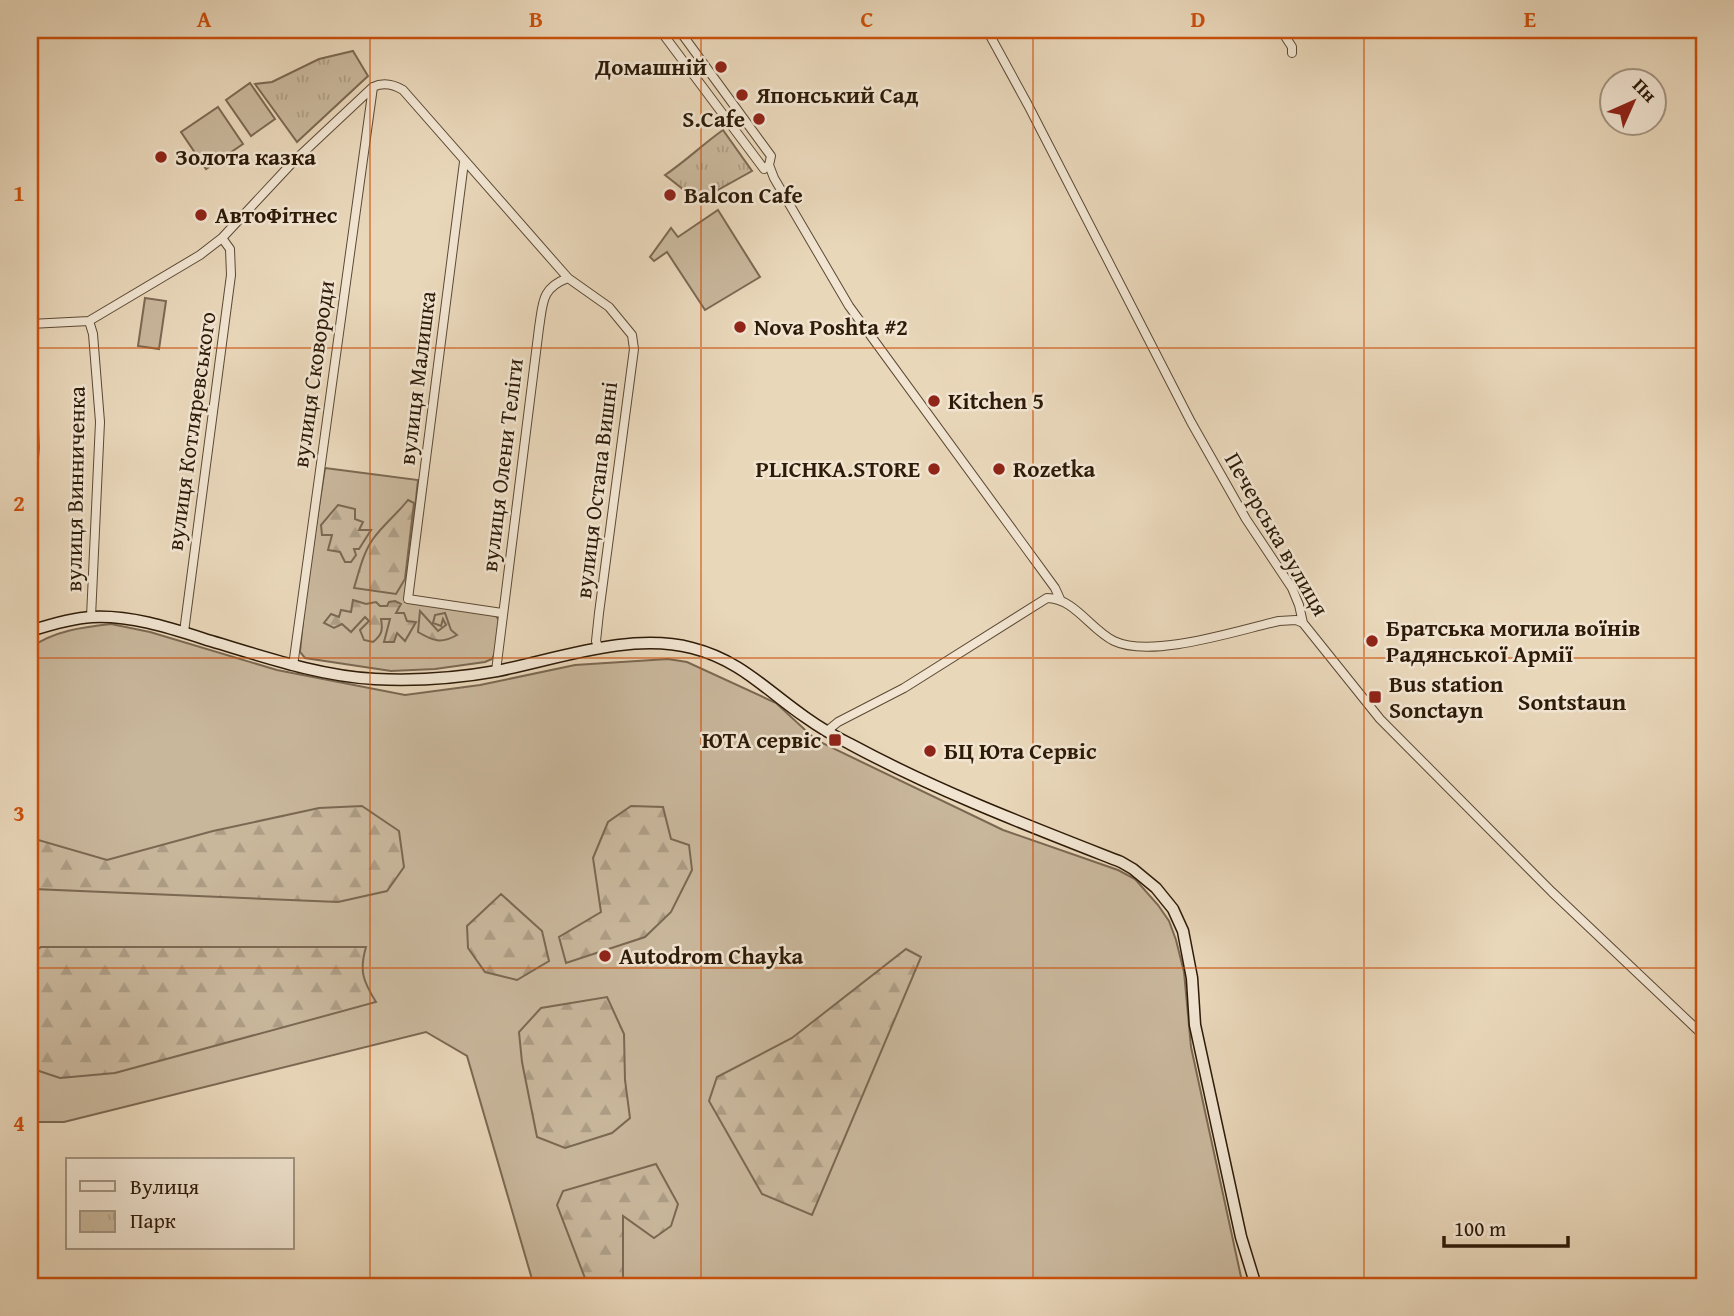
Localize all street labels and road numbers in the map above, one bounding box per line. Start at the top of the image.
street label: вулиця Сковороди [283,278,342,470]
street label: вулиця Малишка [389,289,444,467]
street label: вулиця Котляревського [157,309,224,553]
street label: вулиця Олени Теліги [472,356,531,574]
street label: вулиця Остапа Вишні [566,380,625,600]
street label: вулиця Винниченка [56,386,93,592]
street label: Печерська вулиця [1217,446,1338,622]

